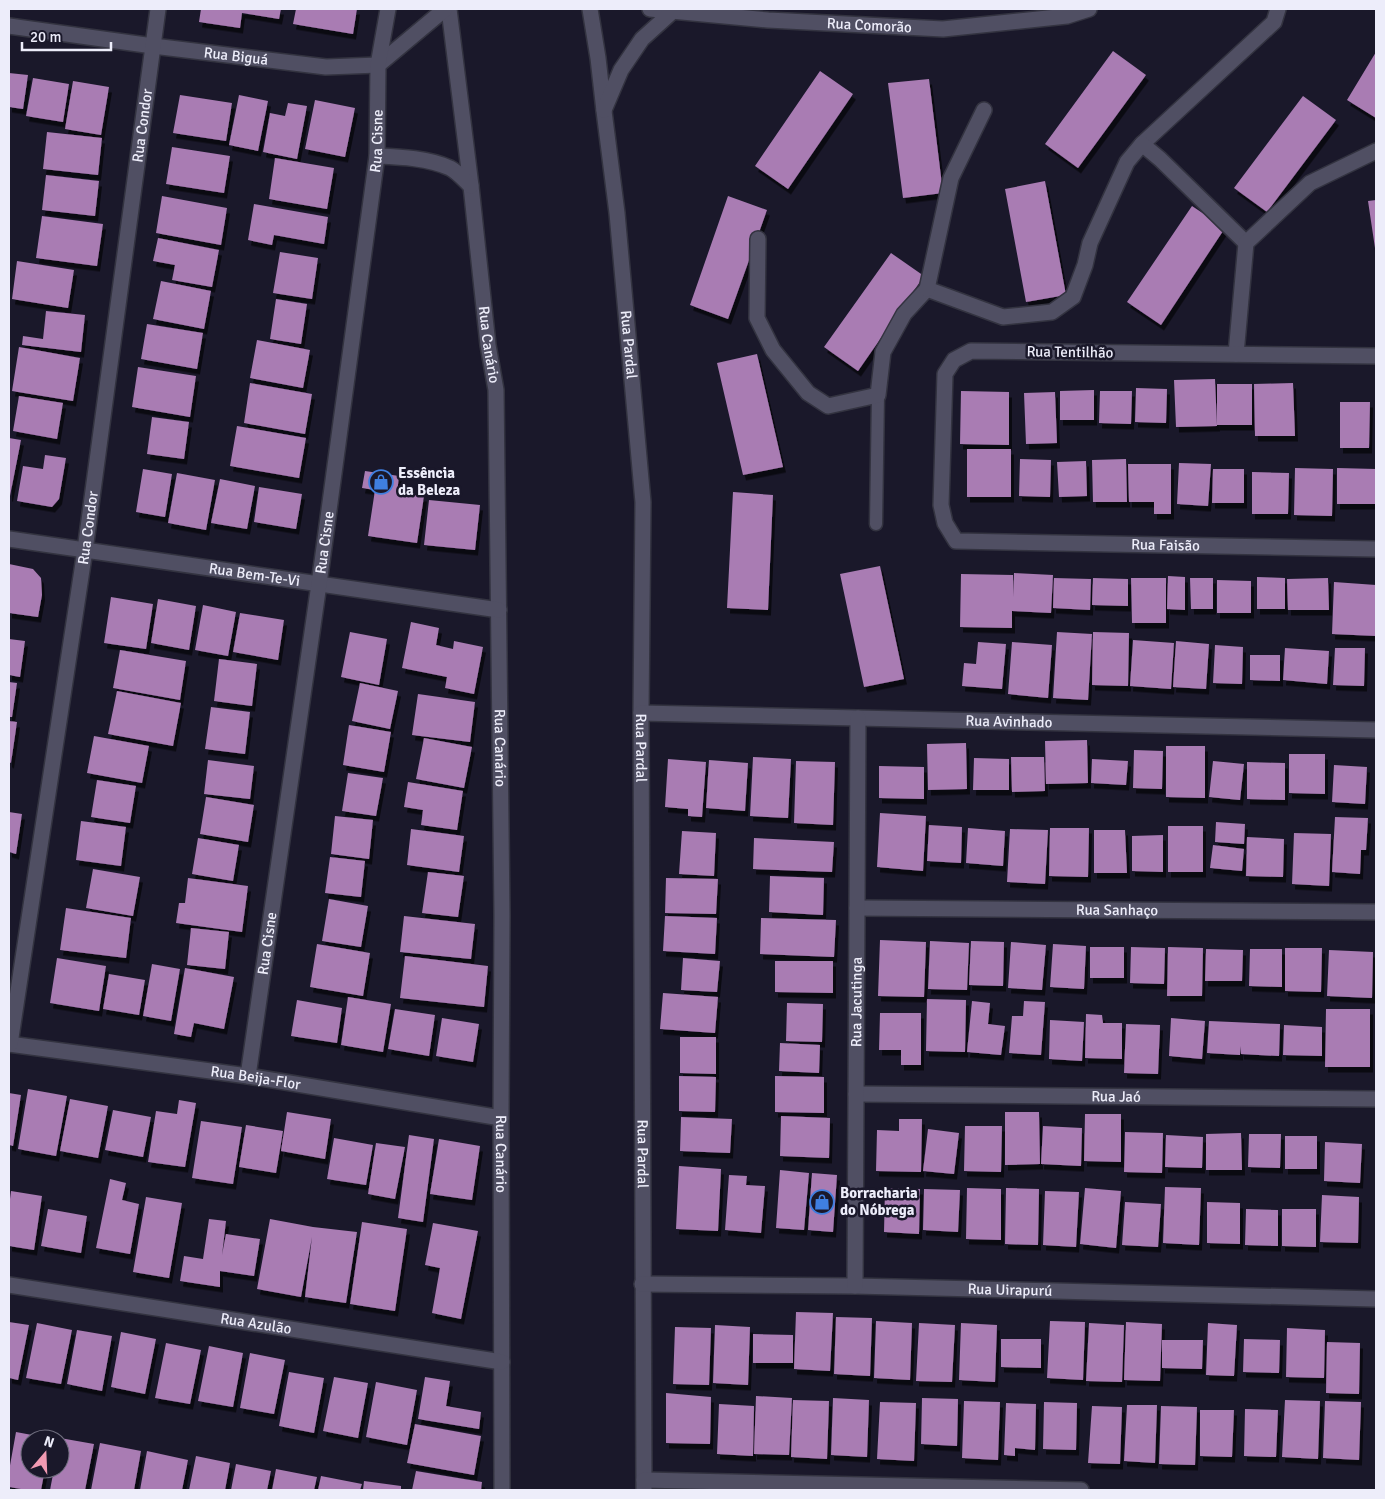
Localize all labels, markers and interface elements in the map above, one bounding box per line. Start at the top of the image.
street label: Rua Comorão [826,14,913,36]
scale bar [22,20,111,52]
text: 20 m [30,28,61,46]
street label: Rua Biguá [203,43,269,69]
street label: Rua Condor [128,87,156,163]
street label: Rua Cisne [366,109,387,174]
street label: Rua Canário [475,305,504,385]
street label: Rua Pardal [617,309,641,380]
street label: Rua Tentilhão [1026,342,1114,362]
place label: Essência da Beleza [398,464,460,499]
shop icon: Essência da Beleza [368,469,394,495]
street label: Rua Condor [74,489,102,566]
street label: Rua Cisne [311,510,338,575]
street label: Rua Faisão [1131,535,1200,555]
street label: Rua Bem-Te-Vi [208,559,301,590]
street label: Rua Canário [491,709,510,787]
street label: Rua Avinhado [965,712,1053,732]
street label: Rua Pardal [632,713,650,783]
street label: Rua Sanhaço [1076,901,1158,919]
street label: Rua Cisne [254,911,281,976]
street label: Rua Jacutinga [847,957,866,1047]
street label: Rua Beija-Flor [210,1062,303,1094]
street label: Rua Jaó [1091,1087,1141,1106]
street label: Rua Canário [492,1115,510,1193]
street label: Rua Pardal [634,1119,652,1189]
place label: Borracharia do Nóbrega [840,1184,918,1219]
shop icon: Borracharia do Nóbrega [809,1189,835,1215]
street label: Rua Uirapurú [967,1280,1053,1300]
street label: Rua Azulão [219,1309,293,1338]
north arrow [20,1429,70,1479]
text: N [42,1433,56,1452]

